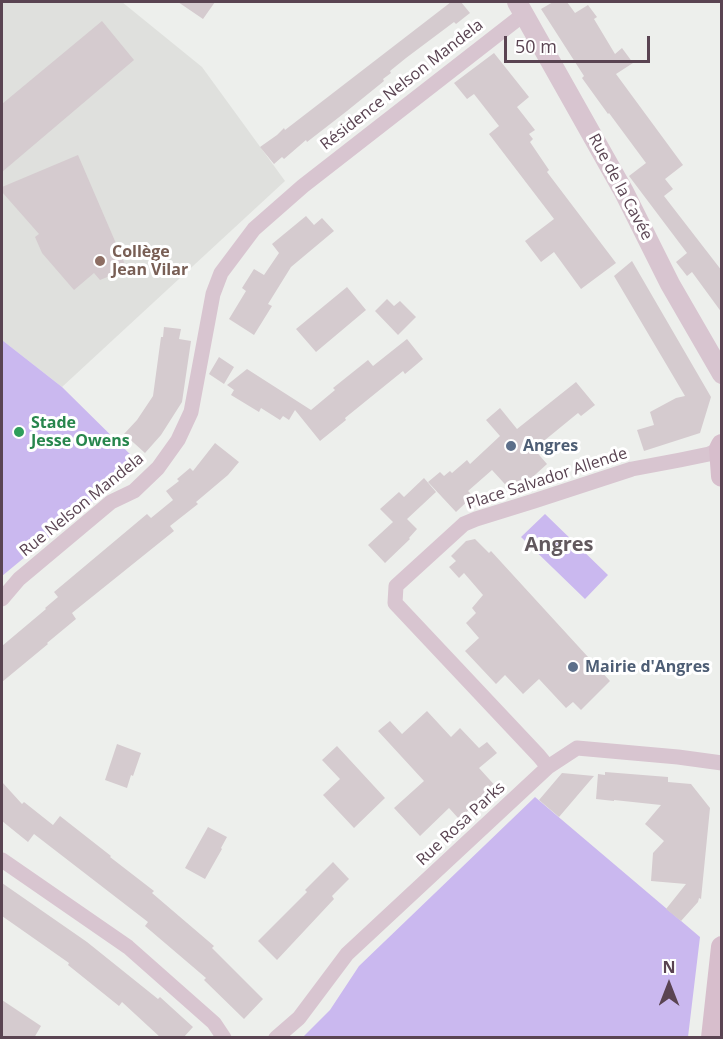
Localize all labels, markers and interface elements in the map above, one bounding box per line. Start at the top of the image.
street label: Résidence Nelson Mandela [317,16,487,154]
scale bar [507,24,652,62]
text: 50 m [515,34,557,58]
street label: Rue de la Cavée [584,130,656,244]
place label: Collège Jean Vilar [112,242,188,280]
marker: Collège Jean Vilar [93,254,107,268]
place label: Stade Jesse Owens [31,413,130,451]
marker: Stade Jesse Owens [12,425,26,439]
place label: Angres [523,436,578,456]
marker: Angres [504,439,518,453]
street label: Place Salvador Allende [464,444,630,514]
street label: Rue Nelson Mandela [16,449,148,561]
district label: Angres [524,533,594,557]
place label: Mairie d'Angres [585,657,710,677]
marker: Mairie d'Angres [566,660,580,674]
street label: Rue Rosa Parks [413,778,509,870]
north arrow [639,955,699,1015]
text: N [662,956,676,978]

